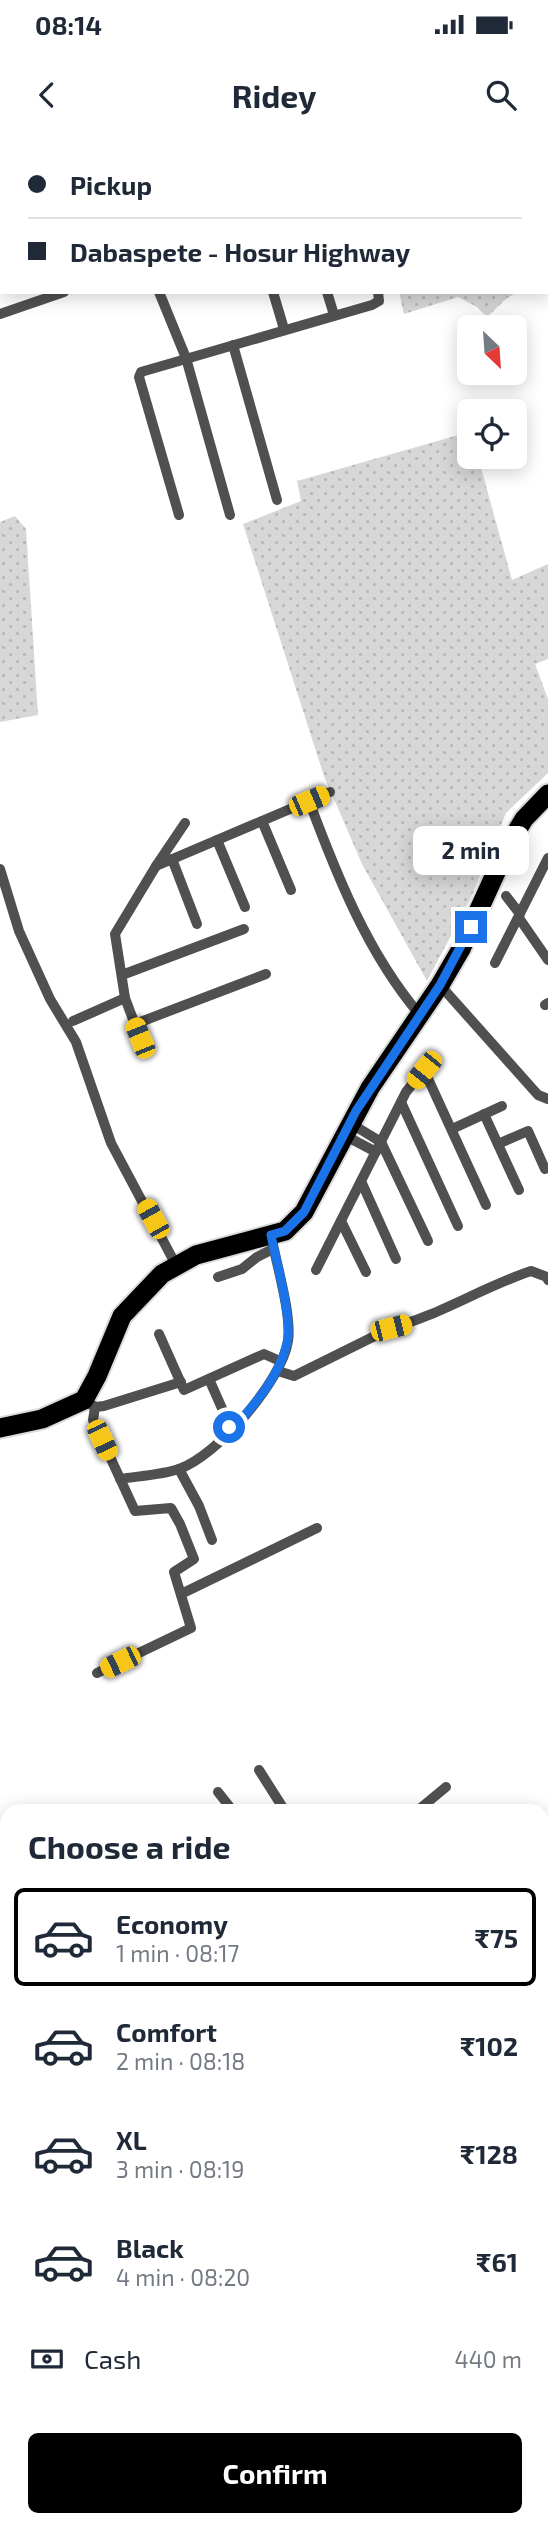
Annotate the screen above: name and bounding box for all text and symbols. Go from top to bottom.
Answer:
text: 08:14 [35,9,102,40]
icon: back [28,76,66,114]
text: Ridey [232,76,316,114]
icon: search [482,76,520,114]
text: Pickup [70,169,152,200]
text: Dabaspete - Hosur Highway [70,236,410,267]
north arrow [457,315,527,385]
map controls [457,315,527,469]
button: locate [457,399,527,469]
car [286,783,333,819]
callout: 2 min [413,826,529,874]
text: 2 min [442,836,500,864]
route end [455,911,487,943]
car [123,1015,158,1061]
car [403,1047,446,1093]
car [134,1196,173,1242]
car [369,1313,414,1343]
route start [213,1411,245,1443]
car [84,1417,121,1463]
car [97,1643,144,1681]
text: Choose a ride [28,1827,231,1865]
icon: car [32,1906,95,1969]
text: Economy [116,1908,228,1939]
text: ₹75 [475,1922,518,1953]
text: 1 min · 08:17 [116,1939,239,1967]
icon: car [32,2014,95,2077]
text: Comfort [116,2016,217,2047]
text: ₹102 [460,2030,518,2061]
text: 2 min · 08:18 [116,2047,245,2075]
icon: car [32,2122,95,2185]
text: XL [116,2124,147,2155]
text: ₹128 [460,2138,518,2169]
text: 3 min · 08:19 [116,2155,244,2183]
icon: car [32,2230,95,2293]
text: Black [116,2232,184,2263]
text: ₹61 [476,2246,518,2277]
text: 4 min · 08:20 [116,2263,250,2291]
icon: cash [28,2340,66,2378]
text: Cash [84,2343,141,2374]
text: 440 m [455,2345,522,2373]
button: Confirm [28,2433,522,2513]

